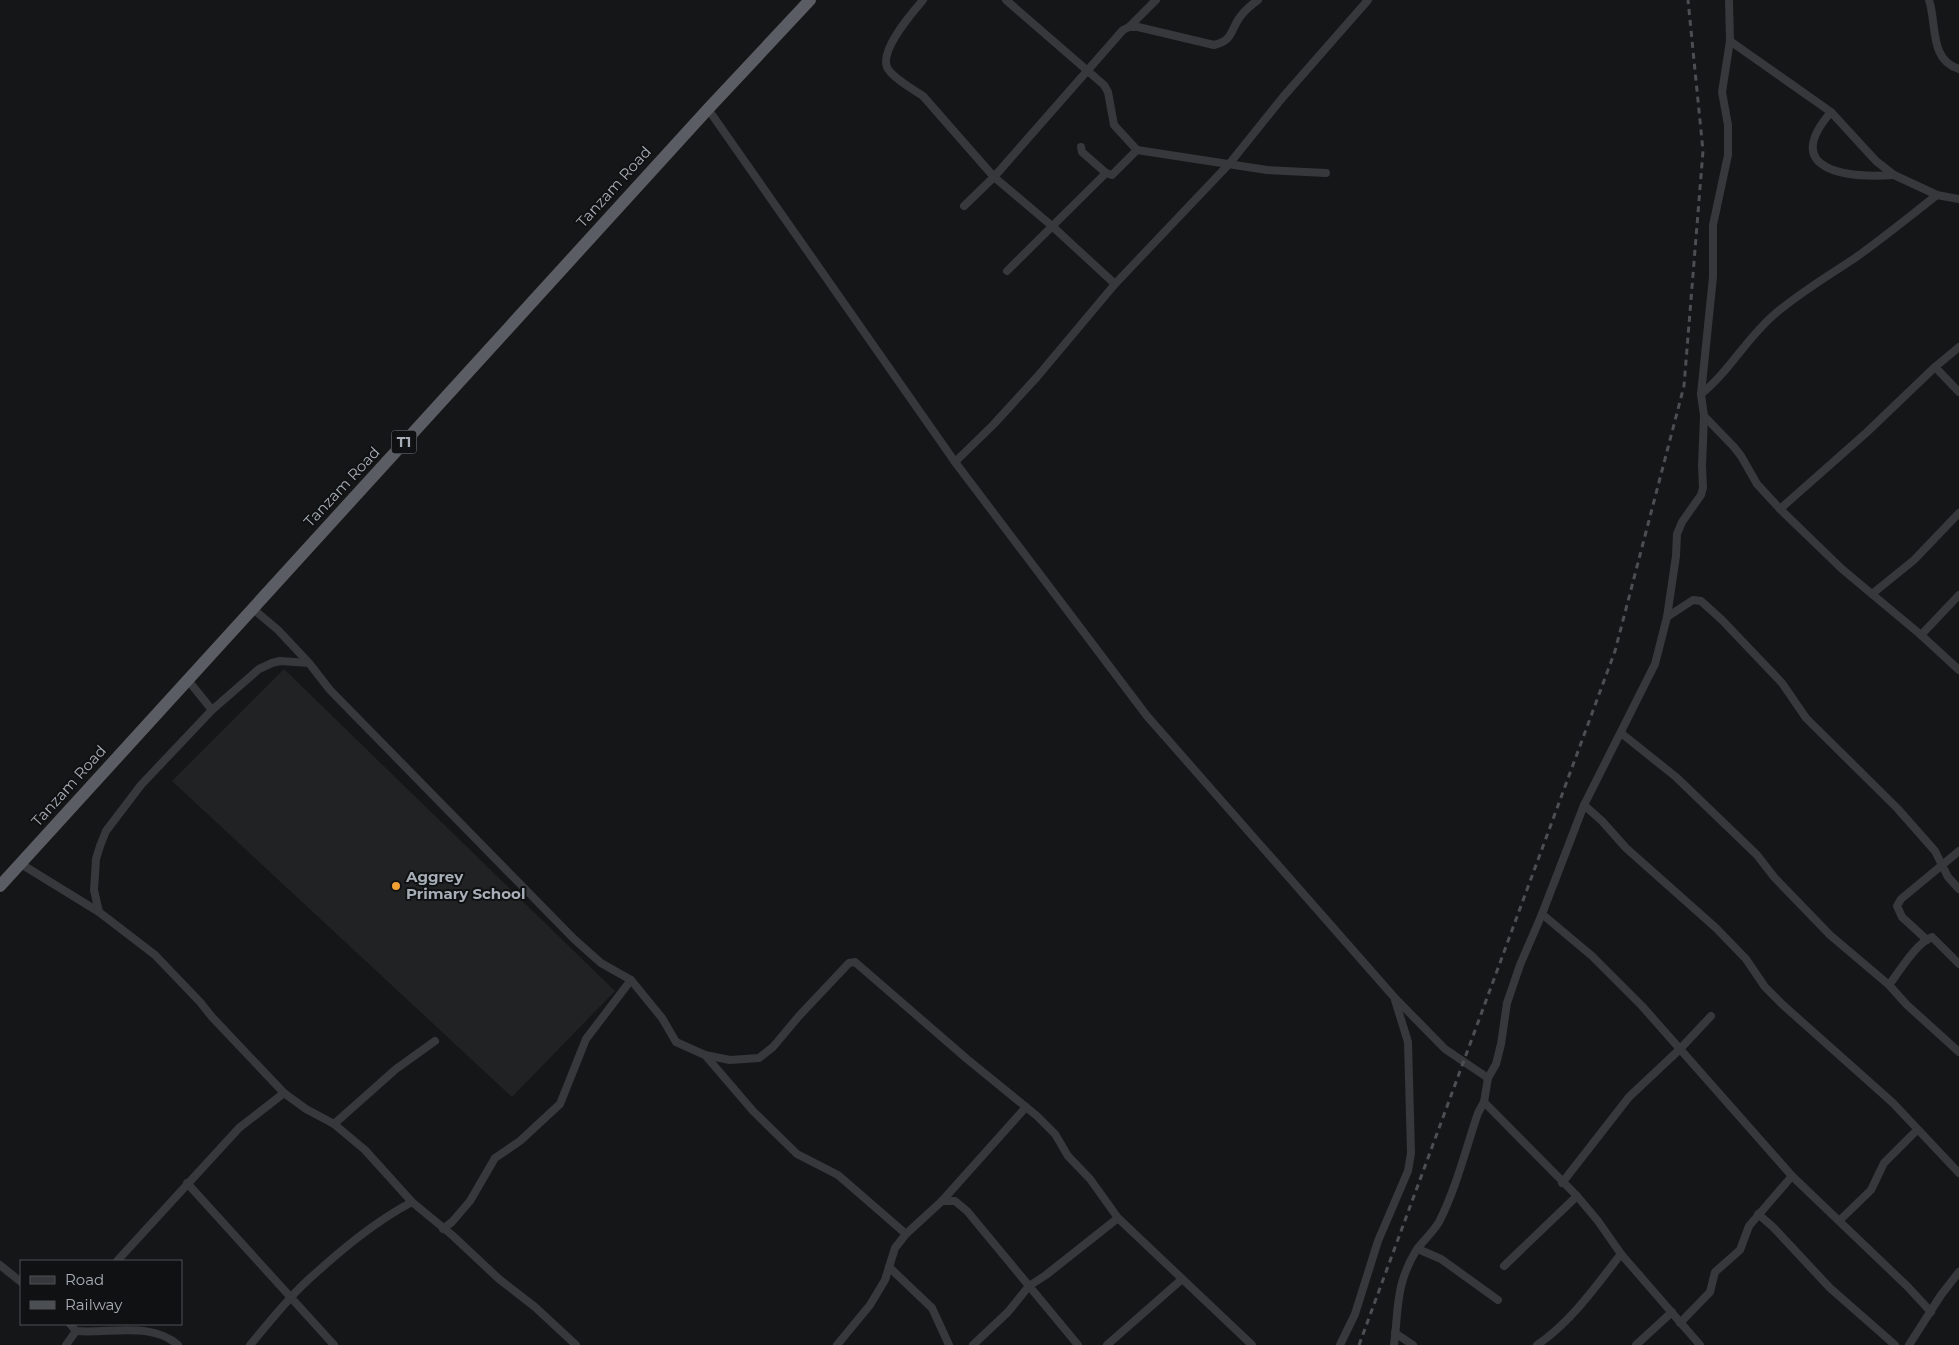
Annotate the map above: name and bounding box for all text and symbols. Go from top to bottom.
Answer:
street label: Tanzam Road [572,142,655,231]
road number: T1 [392,431,416,454]
street label: Tanzam Road [300,443,384,531]
street label: Tanzam Road [27,741,110,830]
place label: Aggrey Primary School [405,867,525,903]
marker: Aggrey Primary School [390,880,402,892]
legend [20,1260,182,1325]
text: Road [65,1270,104,1289]
text: Railway [65,1295,123,1314]

